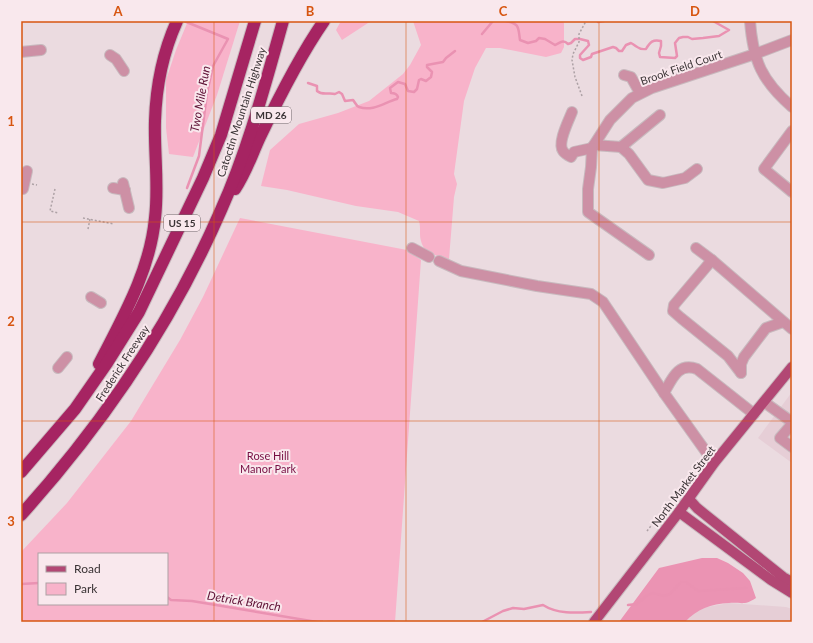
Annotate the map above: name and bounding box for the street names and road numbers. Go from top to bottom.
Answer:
street label: Catoctin Mountain Highway [214,45,268,179]
street label: Brook Field Court [638,47,724,87]
road number: MD 26 [251,107,291,123]
road number: US 15 [164,215,200,231]
street label: Frederick Freeway [93,322,152,404]
street label: North Market Street [648,443,718,529]

